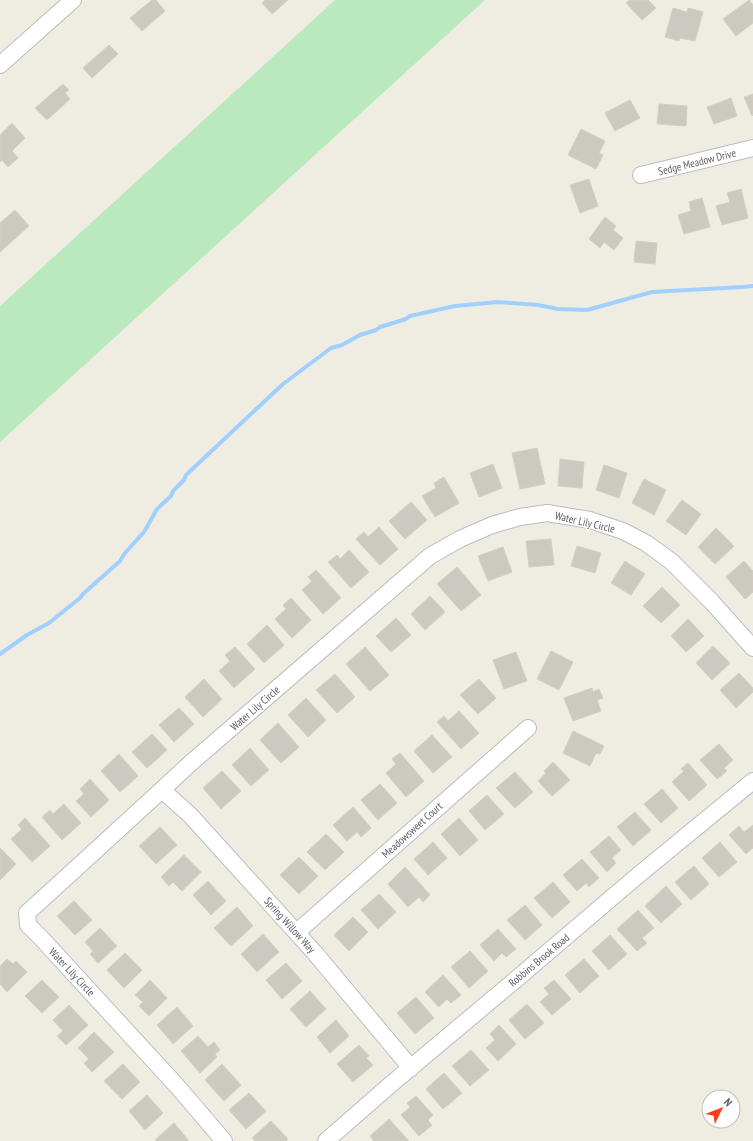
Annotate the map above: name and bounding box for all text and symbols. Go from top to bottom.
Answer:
street label: Sedge Meadow Drive [657,145,738,178]
street label: Water Lily Circle [554,508,617,536]
street label: Water Lily Circle [227,682,283,733]
street label: Meadowsweet Court [379,799,445,861]
street label: Spring Willow Way [261,894,319,956]
street label: Robbins Brook Road [506,930,572,990]
street label: Water Lily Circle [46,945,98,1000]
north arrow [701,1089,741,1129]
text: N [721,1095,735,1109]

